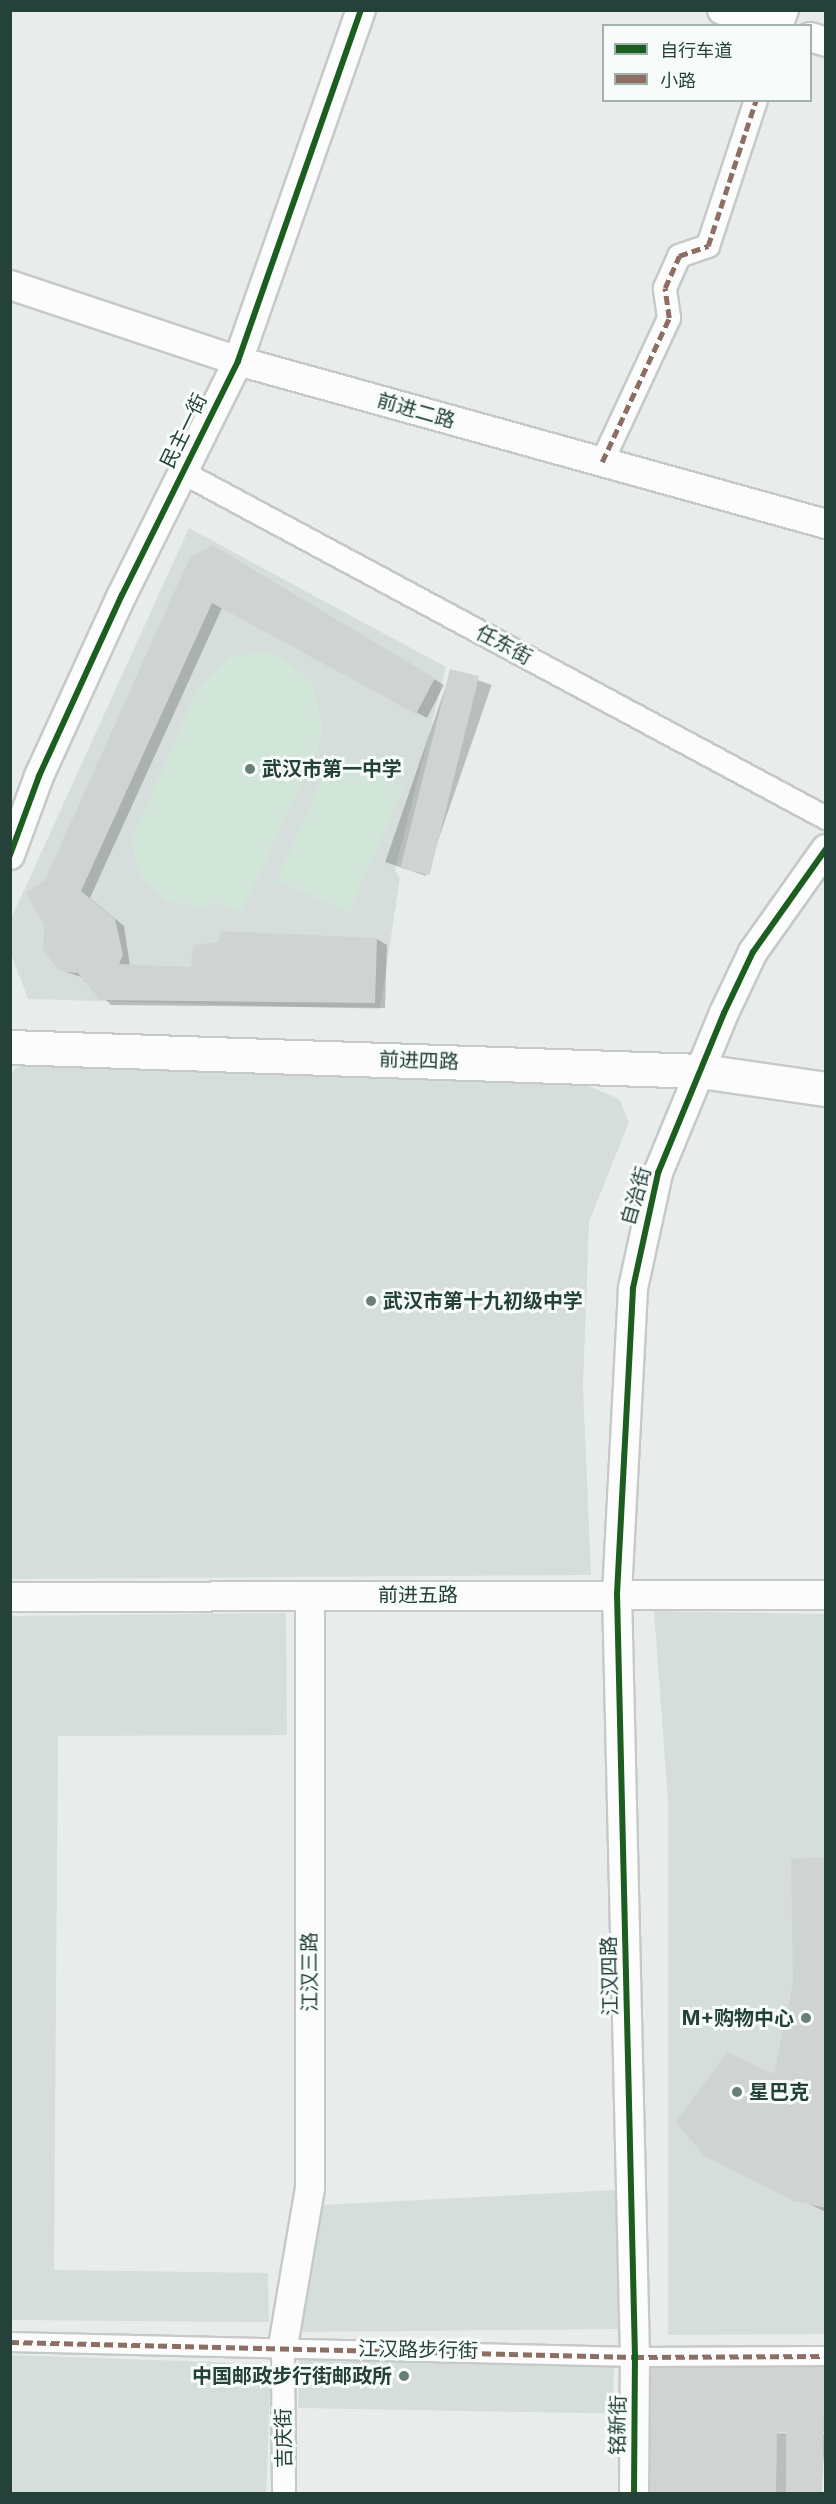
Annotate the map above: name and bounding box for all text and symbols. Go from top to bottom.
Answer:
legend [602,24,812,102]
text: 自行车道 [660,40,732,61]
text: 小路 [660,70,696,91]
street label: 前进二路 [374,388,458,434]
street label: 民主一街 [156,390,212,472]
street label: 任东街 [472,620,536,670]
place label: 武汉市第一中学 [262,757,402,781]
marker: 武汉市第一中学 [243,762,257,776]
street label: 前进四路 [379,1048,459,1074]
street label: 自治街 [616,1164,656,1228]
place label: 武汉市第十九初级中学 [383,1289,583,1313]
marker: 武汉市第十九初级中学 [364,1294,378,1308]
street label: 前进五路 [378,1583,458,1607]
street label: 江汉三路 [298,1932,322,2012]
street label: 江汉四路 [597,1936,623,2016]
place label: M+购物中心 [682,2006,794,2030]
marker: M+购物中心 [799,2011,813,2025]
place label: 星巴克 [749,2080,809,2104]
marker: 星巴克 [730,2085,744,2099]
street label: 江汉路步行街 [358,2337,478,2363]
place label: 中国邮政步行街邮政所 [192,2364,392,2388]
marker: 中国邮政步行街邮政所 [397,2369,411,2383]
street label: 铭新街 [605,2395,631,2455]
street label: 吉庆街 [271,2408,297,2468]

